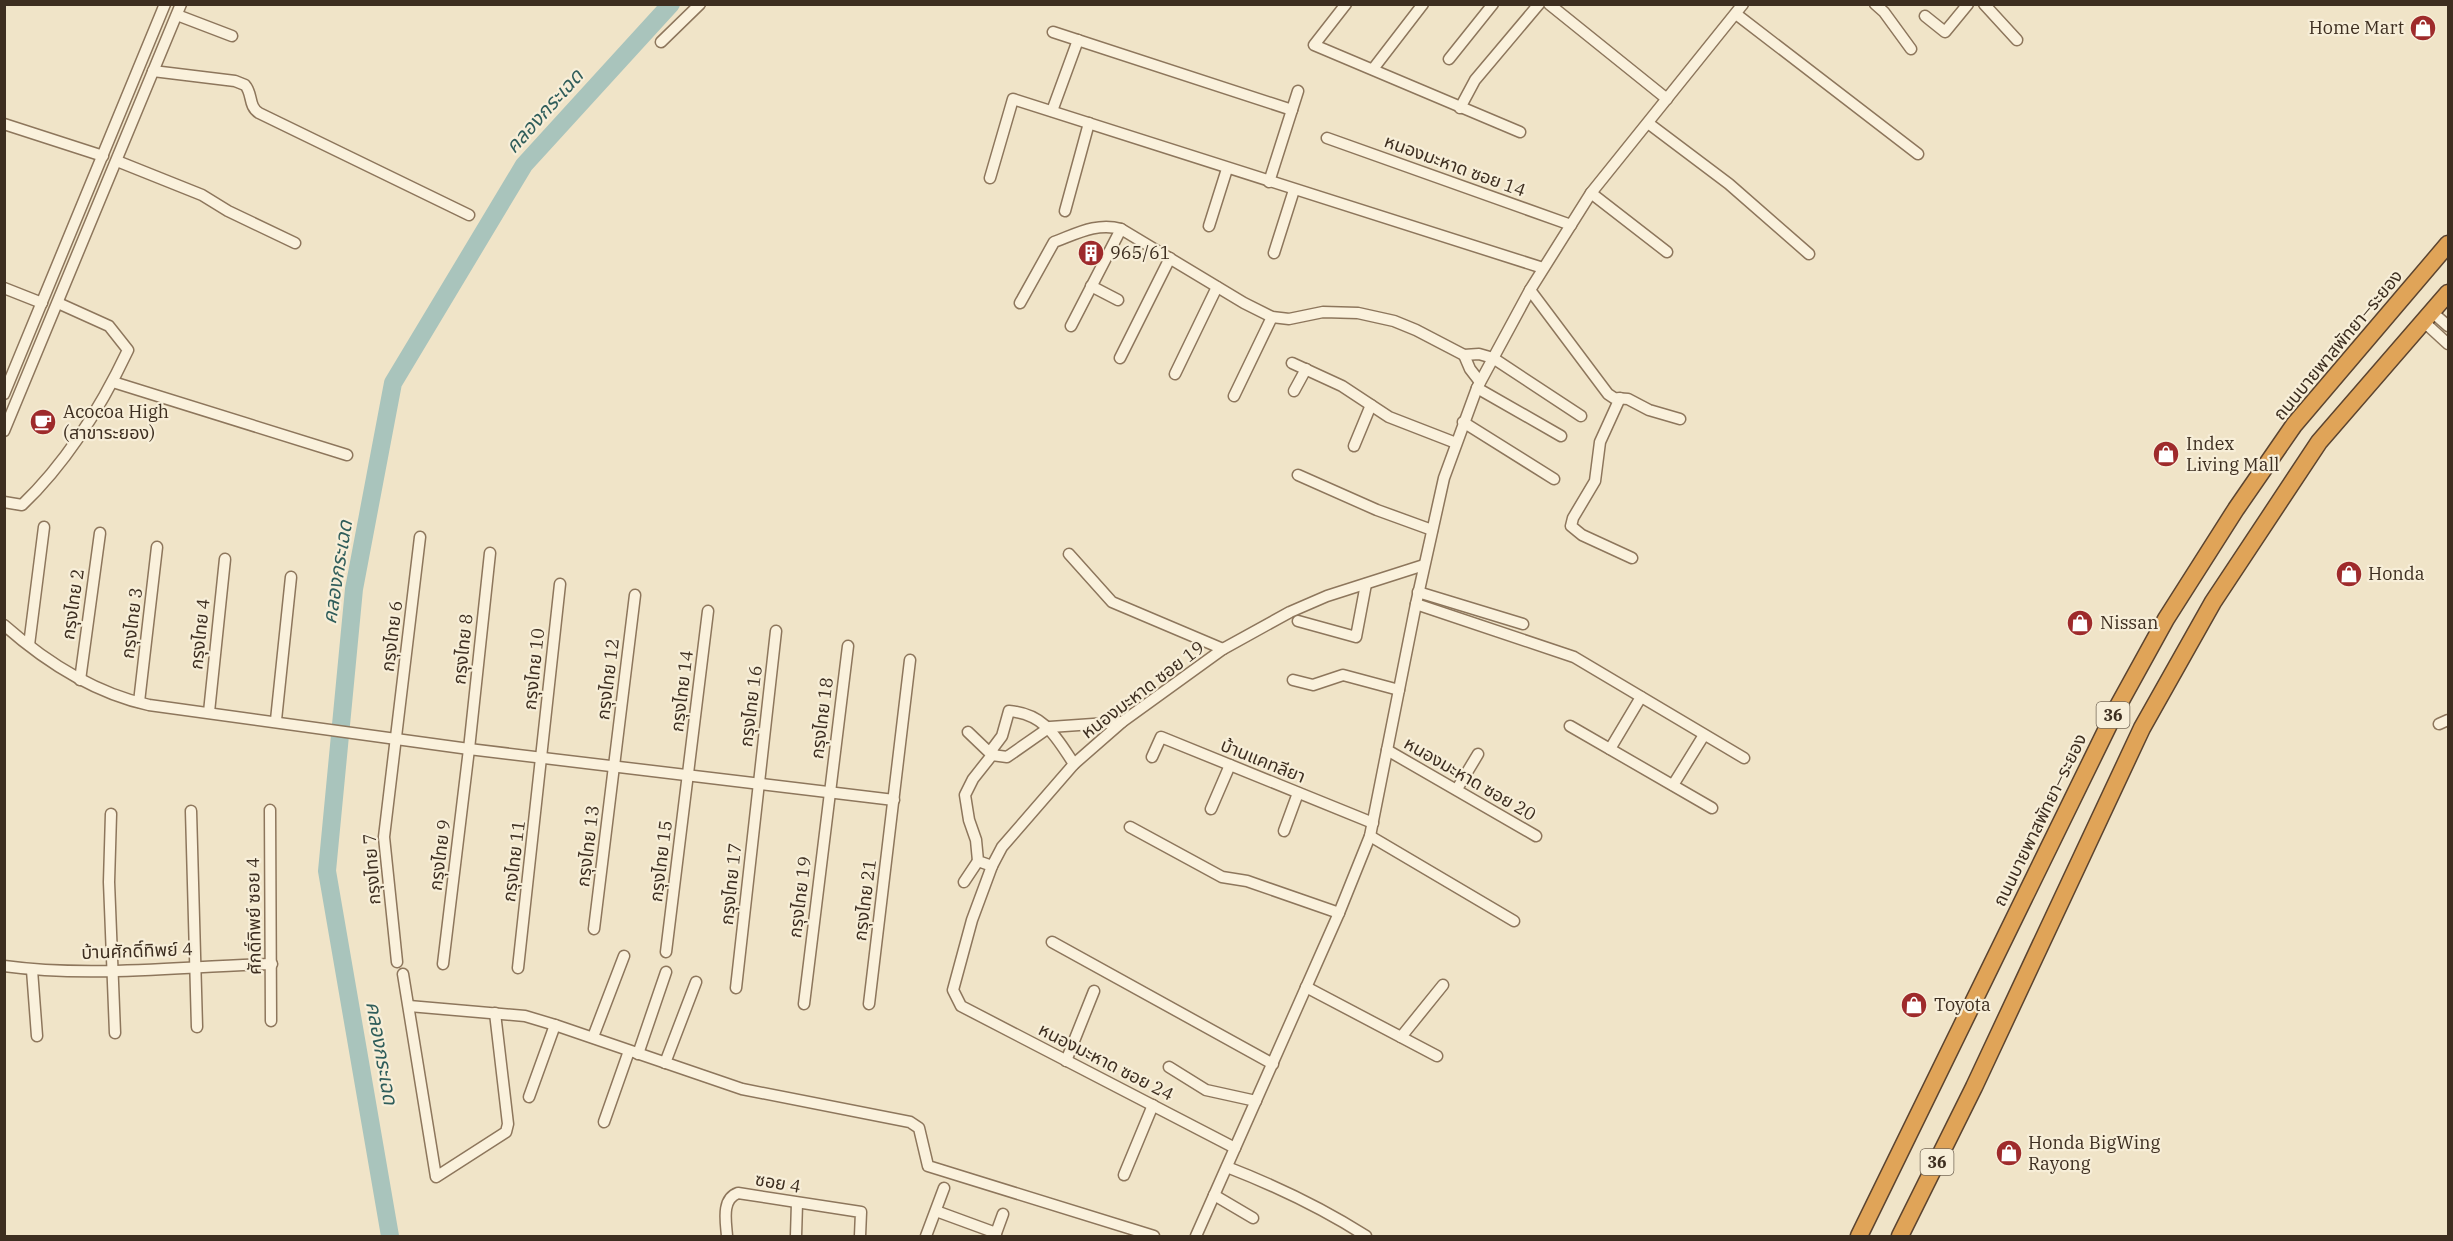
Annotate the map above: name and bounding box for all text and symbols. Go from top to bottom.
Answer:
shop icon: Home Mart [2408,13,2438,43]
place label: Home Mart [2309,16,2404,39]
water label: คลองกระเฉด [499,62,589,159]
street label: หนองมะหาด ซอย 14 [1381,129,1529,202]
building icon: 965/61 [1076,238,1106,268]
place label: 965/61 [1110,241,1171,264]
street label: ถนนบายพาสพัทยา–ระยอง [2268,265,2407,425]
place label: Acocoa High (สาขาระยอง) [63,400,169,444]
cafe icon: Acocoa High (สาขาระยอง) [28,407,58,437]
place label: Index Living Mall [2186,432,2279,476]
shop icon: Index Living Mall [2151,439,2181,469]
water label: คลองกระเฉด [315,518,358,626]
shop icon: Honda [2334,559,2364,589]
place label: Honda [2368,562,2425,585]
street label: กรุงไทย 2 [56,567,89,641]
street label: กรุงไทย 3 [116,586,147,660]
street label: กรุงไทย 4 [184,597,215,671]
street label: กรุงไทย 6 [376,599,407,673]
shop icon: Nissan [2065,608,2095,638]
place label: Nissan [2100,611,2158,634]
street label: กรุงไทย 8 [447,612,478,686]
street label: กรุงไทย 10 [518,627,549,711]
street label: หนองมะหาด ซอย 19 [1076,636,1209,744]
street label: กรุงไทย 12 [591,637,624,721]
street label: กรุงไทย 14 [665,649,698,733]
street label: กรุงไทย 16 [734,664,767,748]
street label: กรุงไทย 18 [805,676,838,760]
road number: 36 [2096,702,2130,728]
street label: ถนนบายพาสพัทยา–ระยอง [1988,730,2091,910]
street label: หนองมะหาด ซอย 20 [1400,731,1540,826]
street label: บ้านแคทลียา [1217,733,1309,788]
street label: กรุงไทย 13 [571,804,604,888]
street label: กรุงไทย 9 [424,818,455,892]
street label: กรุงไทย 11 [497,819,530,903]
street label: กรุงไทย 15 [644,819,677,903]
street label: กรุงไทย 7 [358,833,385,905]
street label: กรุงไทย 17 [715,842,746,926]
street label: กรุงไทย 19 [783,855,816,939]
street label: ศักดิ์ทิพย์ ซอย 4 [241,857,266,975]
street label: กรุงไทย 21 [848,858,881,942]
street label: บ้านศักดิ์ทิพย์ 4 [81,937,193,964]
shop icon: Toyota [1899,990,1929,1020]
place label: Toyota [1934,993,1991,1016]
water label: คลองกระเฉด [360,999,405,1107]
street label: หนองมะหาด ซอย 24 [1035,1018,1178,1106]
place label: Honda BigWing Rayong [2028,1131,2161,1175]
shop icon: Honda BigWing Rayong [1994,1138,2024,1168]
road number: 36 [1920,1149,1954,1175]
street label: ซอย 4 [753,1167,803,1198]

